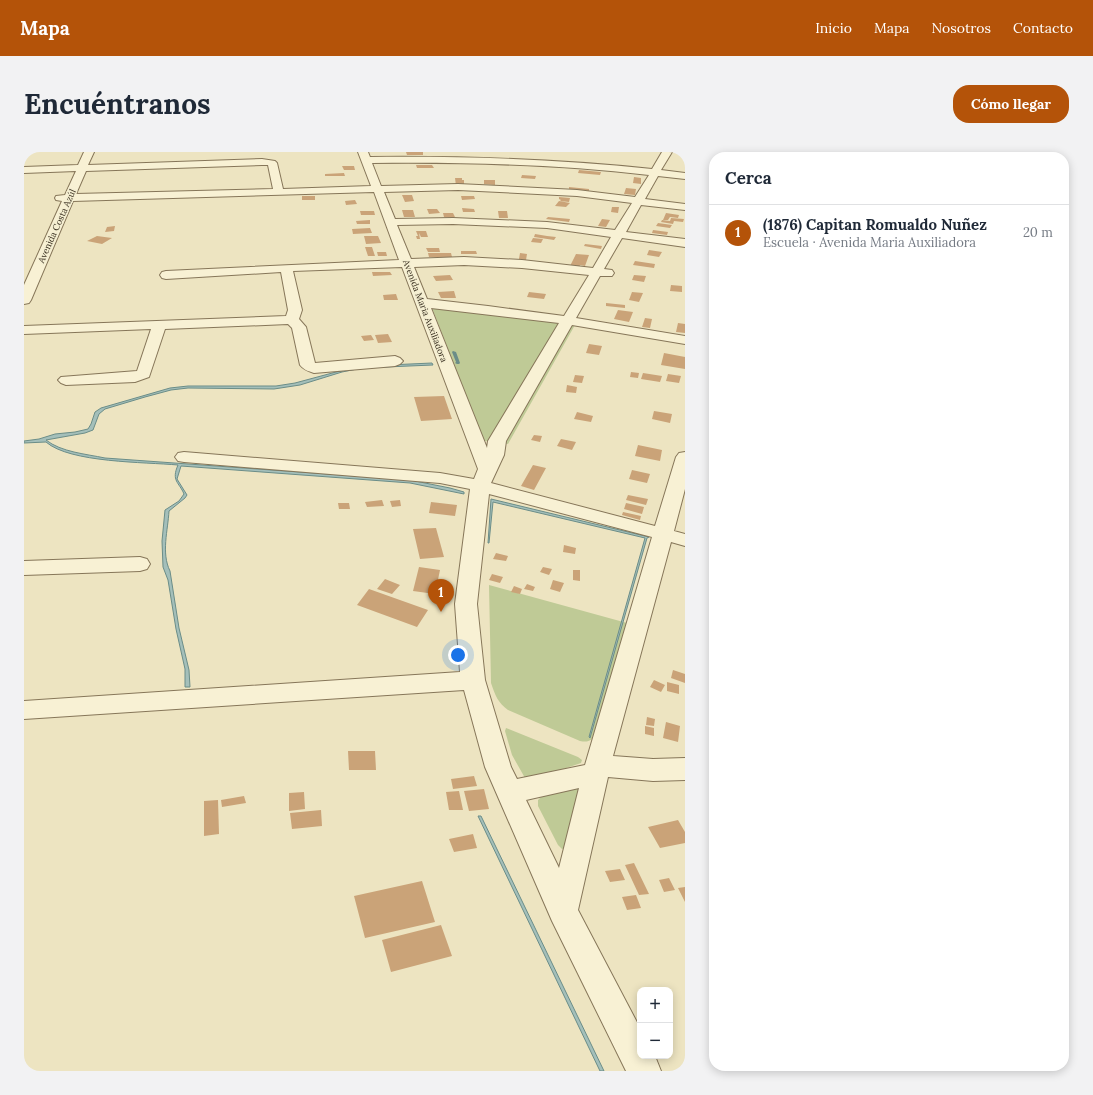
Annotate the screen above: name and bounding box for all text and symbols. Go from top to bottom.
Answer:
text: Mapa [20,16,70,40]
text: Inicio [815,19,852,37]
text: Mapa [874,19,910,37]
text: Nosotros [932,19,991,37]
text: Contacto [1013,19,1073,37]
button: Cómo llegar [953,85,1069,123]
text: Encuéntranos [24,86,211,122]
text: Cerca [725,167,772,189]
street label: Avenida Costa Azúl [35,187,78,265]
text: (1876) Capitan Romualdo Nuñez [763,215,987,234]
text: 1 [735,224,741,241]
text: 20 m [1023,224,1053,241]
text: Escuela · Avenida Maria Auxiliadora [763,234,976,251]
street label: Avenida Maria Auxiliadora [401,257,450,364]
pin: 1 [428,579,454,612]
your location [448,645,468,665]
map controls [637,987,673,1059]
button: + [637,987,673,1023]
button: − [637,1023,673,1059]

